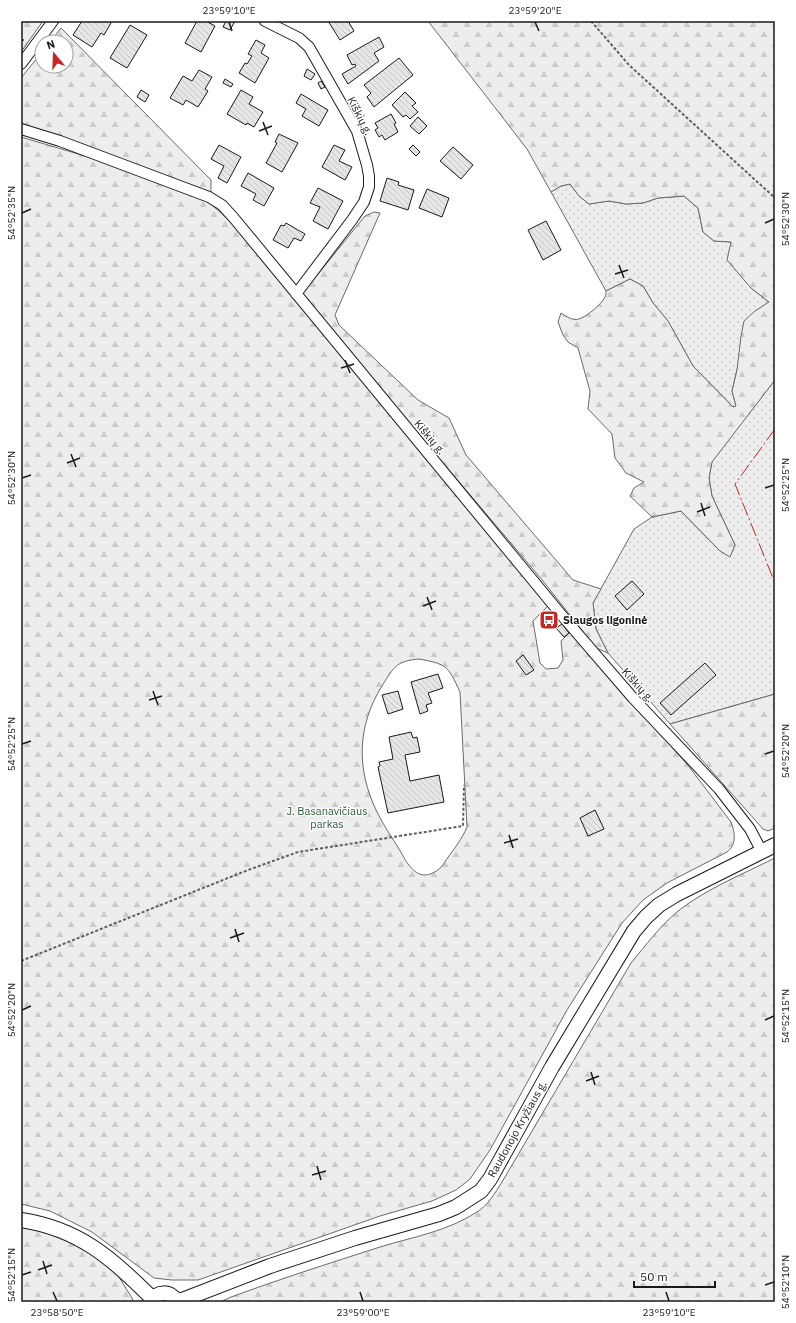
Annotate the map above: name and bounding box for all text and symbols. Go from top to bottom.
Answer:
text: 23°59'10"E [202,4,256,17]
text: 23°59'20"E [508,4,562,17]
north arrow [34,34,74,74]
text: N [45,37,57,52]
street label: Kiškių g. [344,94,376,138]
text: 54°52'35"N [5,186,18,240]
text: 54°52'30"N [779,192,792,246]
street label: Kiškių g. [411,417,449,457]
text: 54°52'30"N [5,451,18,505]
text: 54°52'25"N [779,458,792,512]
bus stop icon: Slaugos ligoninė [538,609,560,631]
place label: Slaugos ligoninė [563,613,648,627]
street label: Kiškių g. [619,665,657,705]
text: 54°52'25"N [5,717,18,771]
text: 54°52'20"N [779,724,792,778]
park label: J. Basanavičiaus parkas [286,804,368,831]
text: 54°52'20"N [5,983,18,1037]
text: 54°52'15"N [779,989,792,1043]
street label: Raudonojo Kryžiaus g. [484,1078,550,1180]
text: 54°52'15"N [5,1248,18,1302]
text: 54°52'10"N [779,1255,792,1309]
scale bar [634,1263,715,1289]
text: 50 m [640,1269,668,1284]
text: 23°58'50"E [30,1306,84,1319]
text: 23°59'00"E [336,1306,390,1319]
text: 23°59'10"E [642,1306,696,1319]

